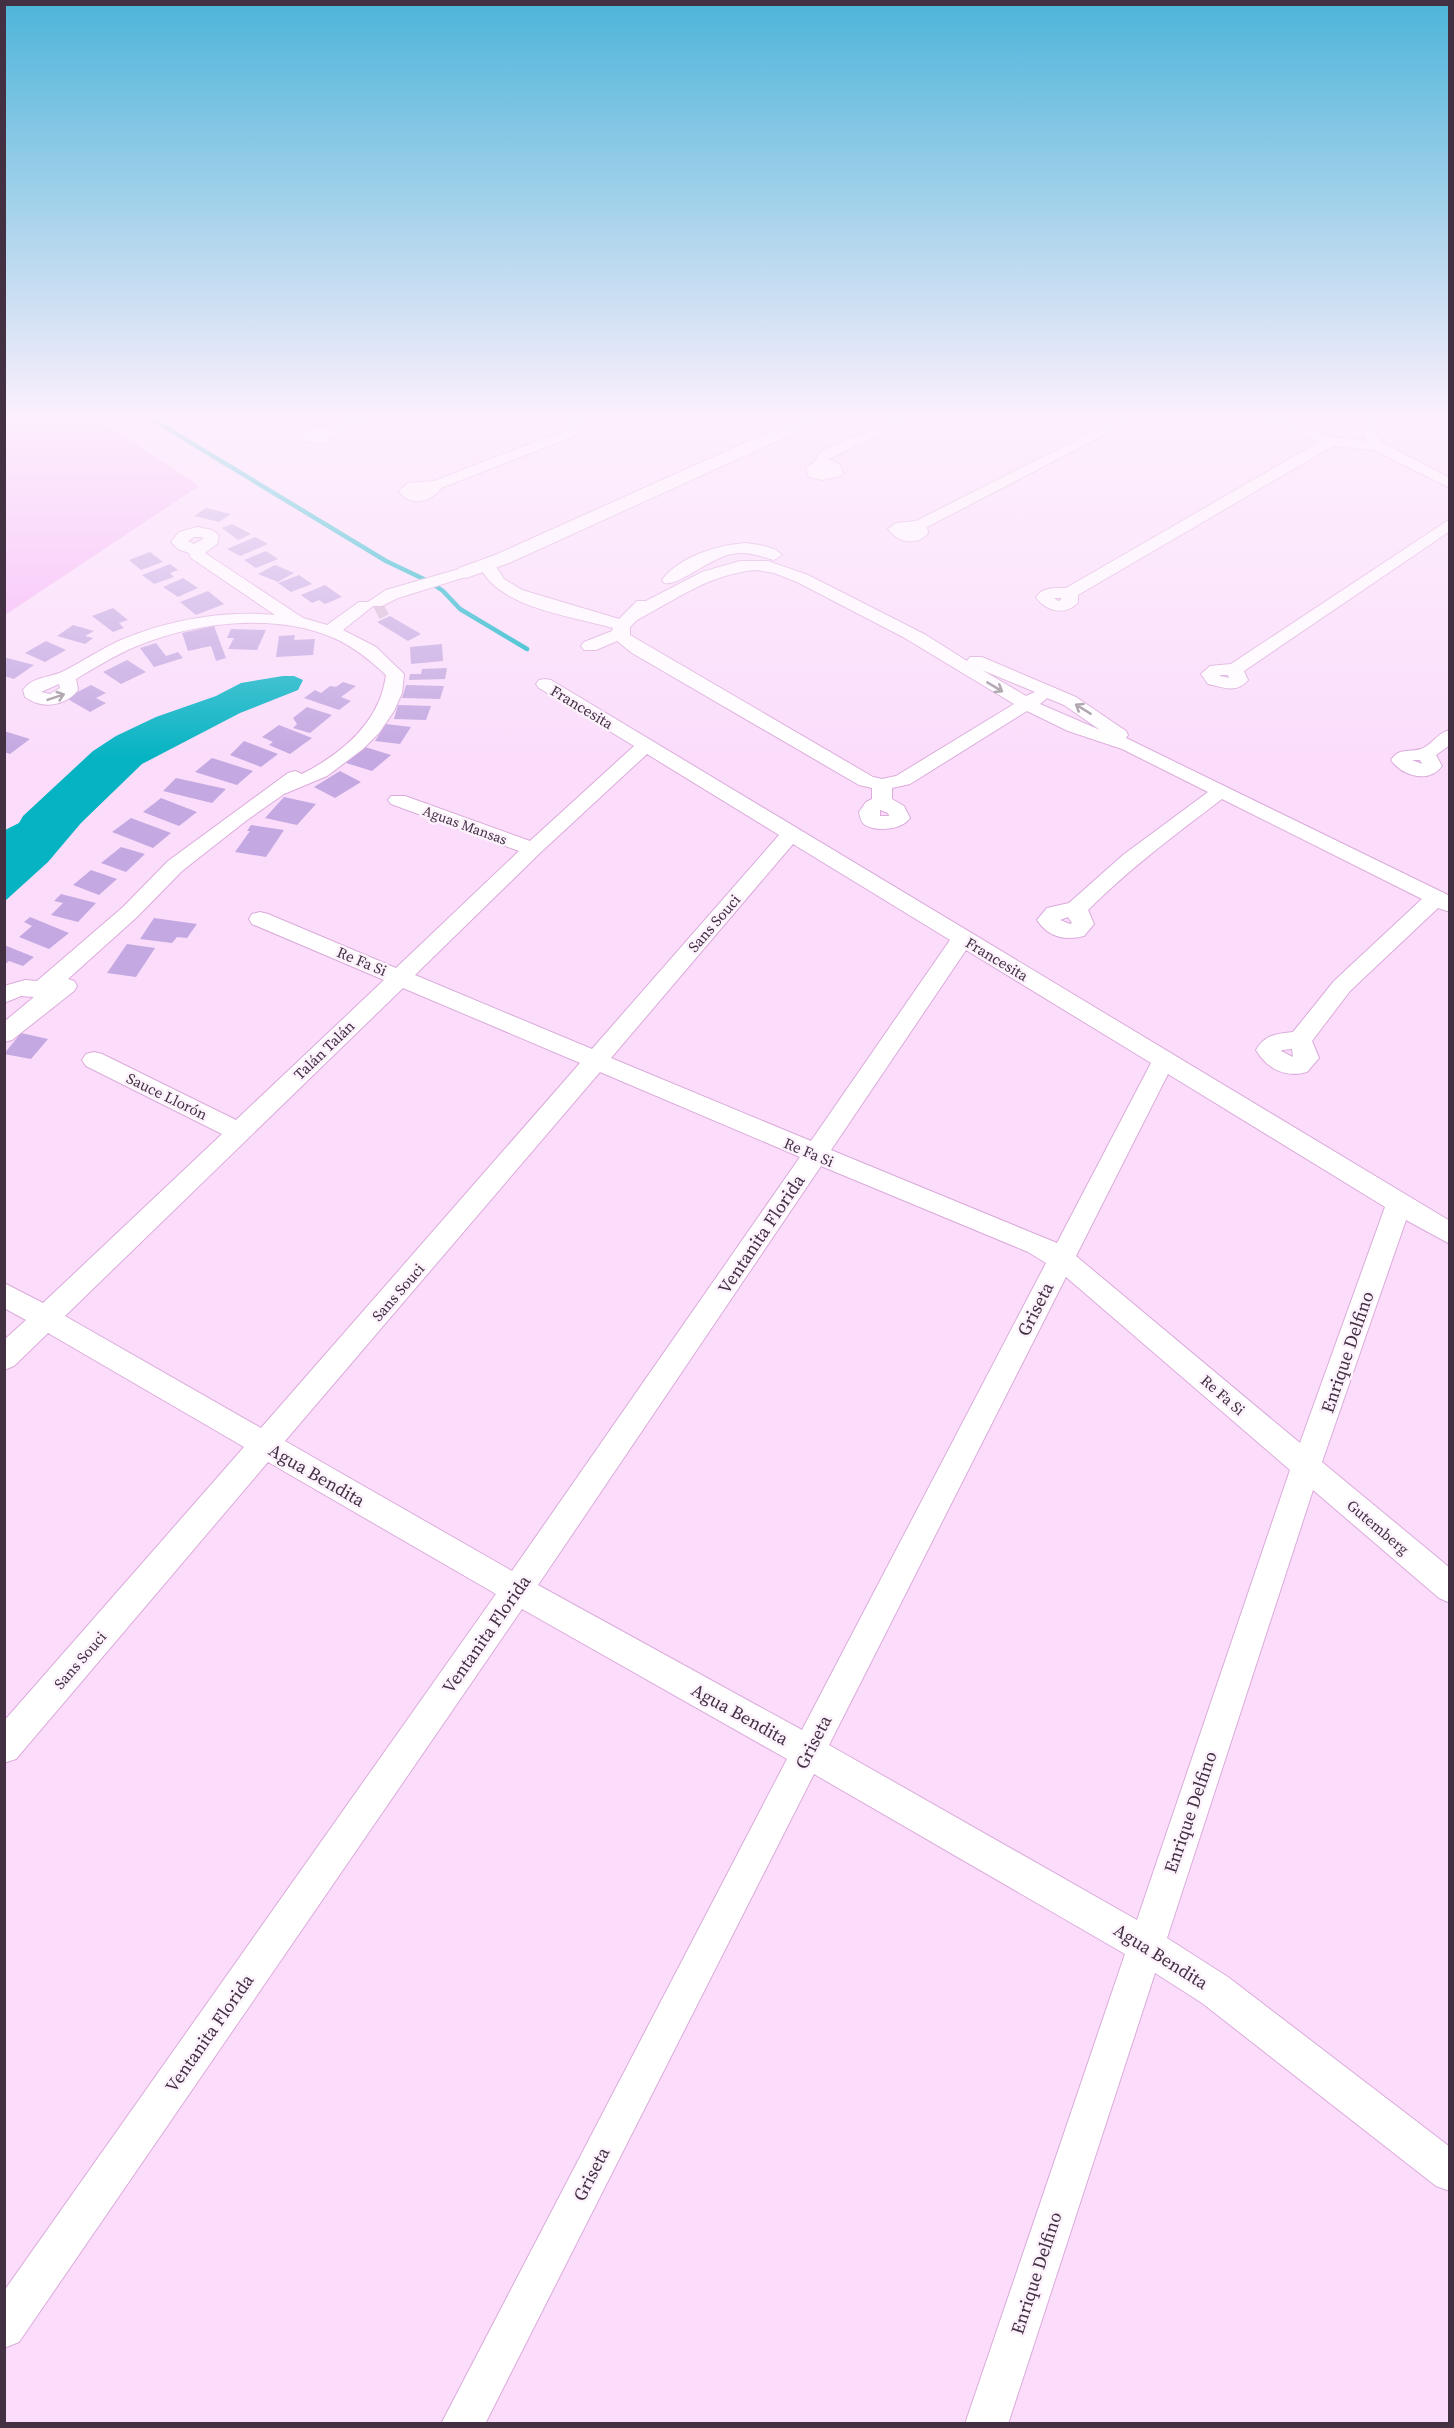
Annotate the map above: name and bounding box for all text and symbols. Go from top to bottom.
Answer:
street label: Francesita [547,680,618,734]
one-way arrow [986,681,1003,693]
one-way arrow [47,690,65,701]
one-way arrow [1075,702,1092,714]
street label: Aguas Mansas [420,800,510,850]
street label: Sans Souci [683,890,745,956]
street label: Francesita [962,932,1033,986]
street label: Re Fa Si [334,941,390,981]
street label: Talán Talán [289,1016,359,1084]
street label: Sauce Llorón [123,1067,211,1125]
street label: Re Fa Si [781,1132,837,1172]
street label: Ventanita Florida [712,1169,811,1299]
street label: Sans Souci [367,1259,429,1325]
street label: Griseta [1011,1277,1060,1340]
street label: Enrique Delfino [1314,1288,1380,1416]
street label: Re Fa Si [1196,1370,1250,1420]
street label: Agua Bendita [264,1437,370,1513]
street label: Gutemberg [1342,1495,1414,1559]
street label: Ventanita Florida [436,1569,537,1698]
street label: Sans Souci [49,1627,111,1693]
street label: Agua Bendita [687,1677,794,1751]
street label: Griseta [789,1710,838,1773]
street label: Enrique Delfino [1157,1748,1223,1876]
street label: Agua Bendita [1109,1917,1214,1995]
street label: Ventanita Florida [159,1968,260,2097]
street label: Griseta [567,2142,616,2205]
street label: Enrique Delfino [1004,2208,1068,2337]

